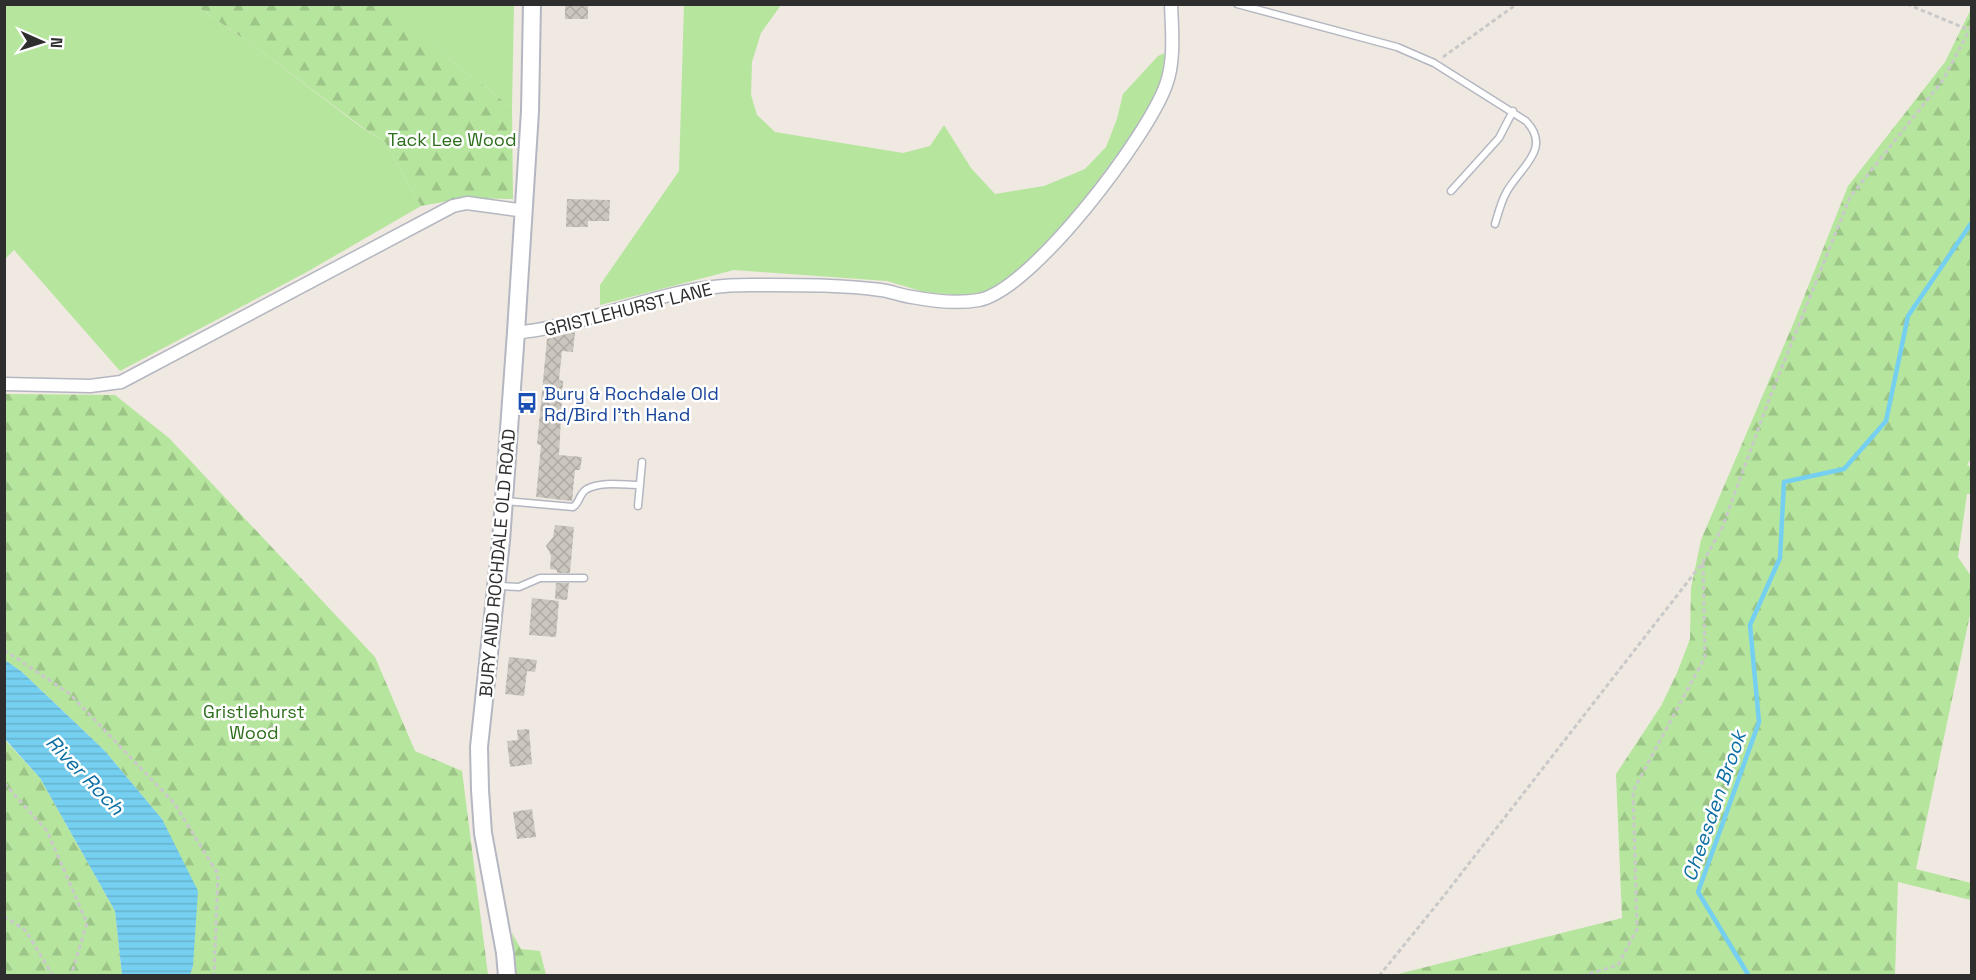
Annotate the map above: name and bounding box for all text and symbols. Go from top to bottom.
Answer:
north arrow [12,12,72,72]
text: N [46,37,67,49]
park label: Tack Lee Wood [387,128,517,151]
street label: GRISTLEHURST LANE [542,277,714,341]
place label: Bury & Rochdale Old Rd/Bird I'th Hand [544,382,719,426]
bus stop icon: Bury & Rochdale Old Rd/Bird I'th Hand [515,391,539,415]
street label: BURY AND ROCHDALE OLD ROAD [474,428,520,698]
park label: Gristlehurst Wood [203,700,305,744]
water label: Cheesden Brook [1676,725,1753,885]
water label: River Roch [40,729,130,821]

